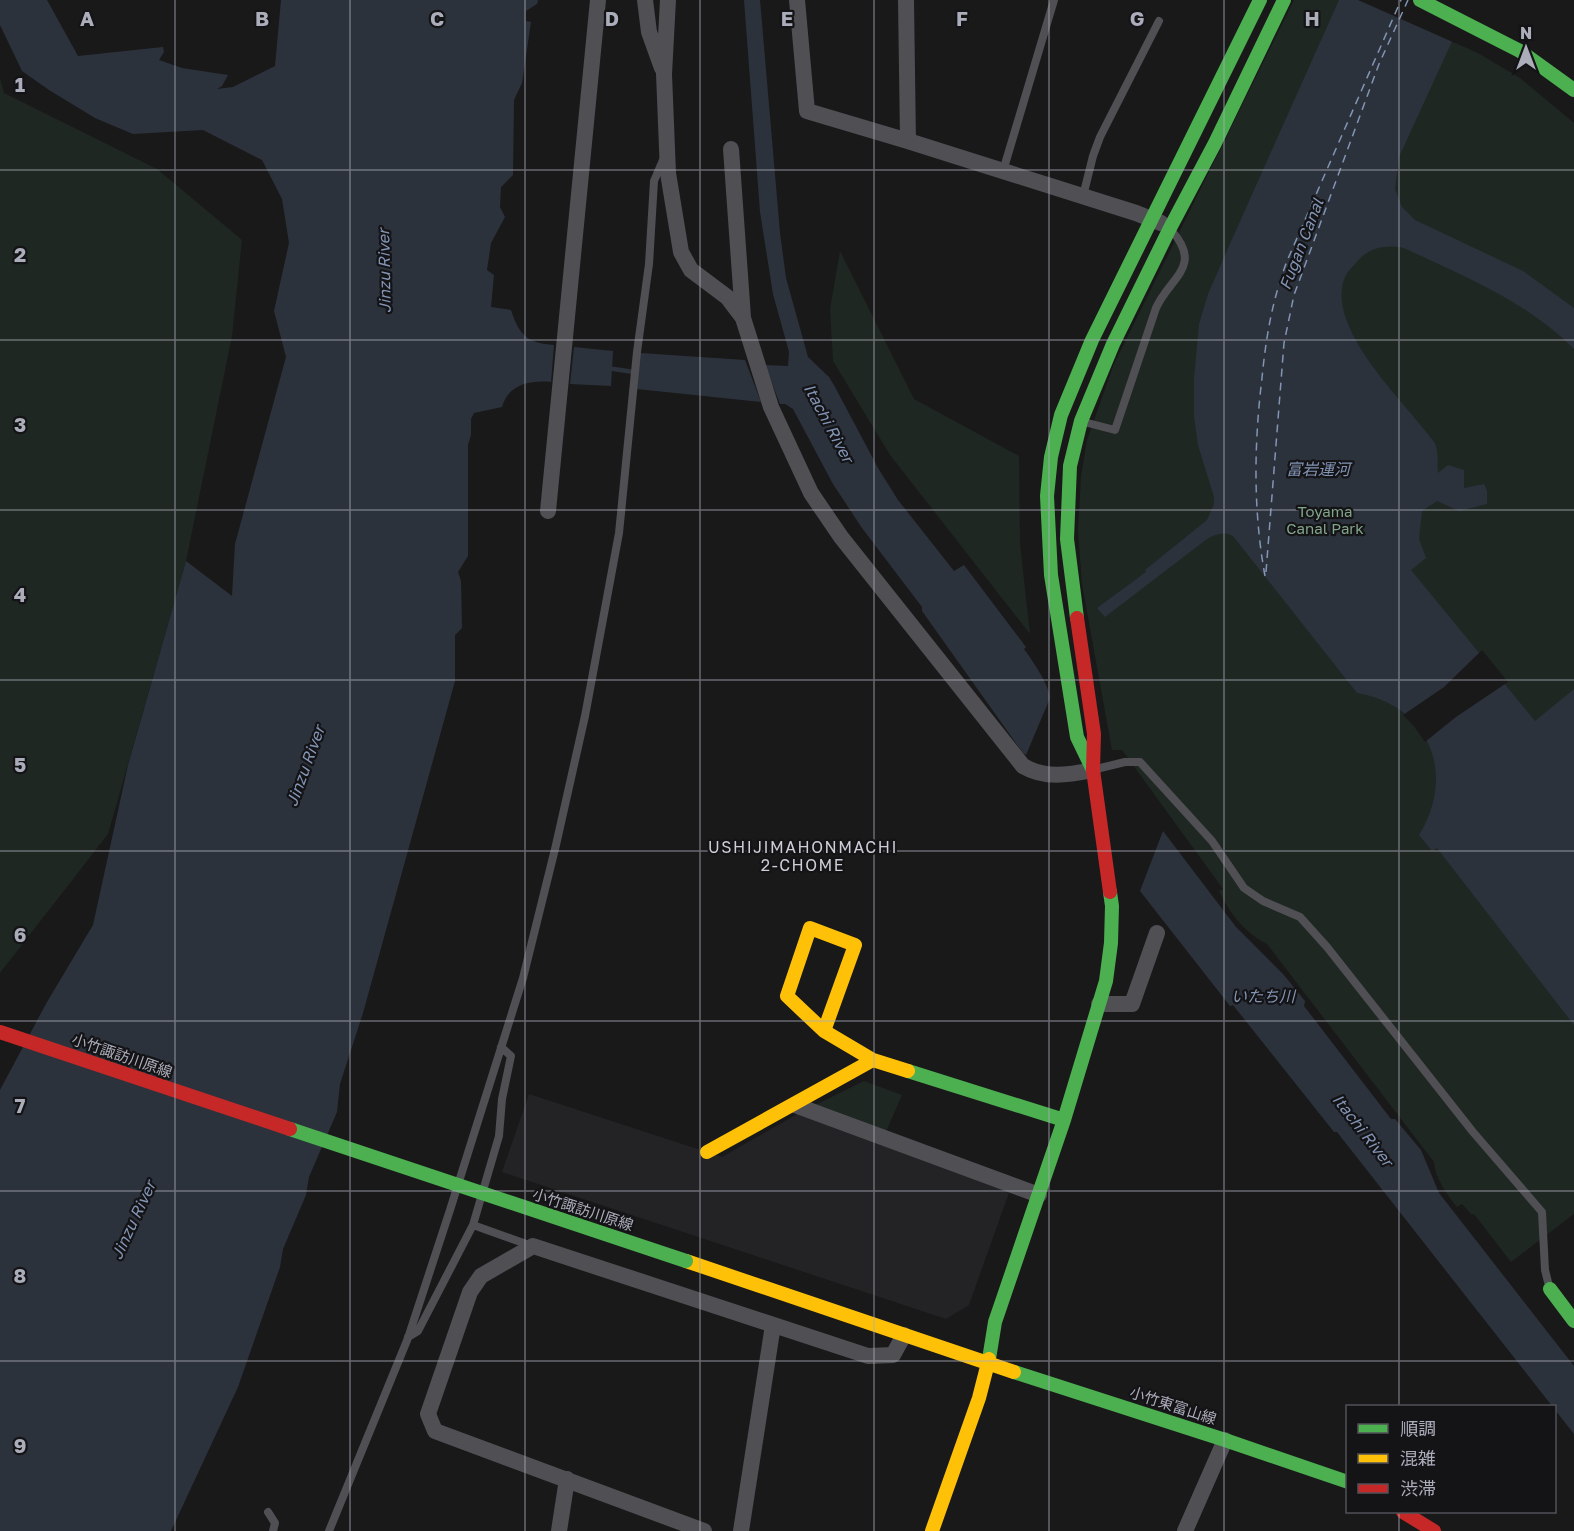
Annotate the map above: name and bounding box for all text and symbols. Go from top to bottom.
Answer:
text: A [80,6,94,30]
text: B [255,6,269,30]
text: C [430,6,444,30]
text: D [605,6,619,30]
text: E [781,6,793,30]
text: F [956,6,968,30]
text: G [1130,6,1144,30]
text: H [1304,6,1320,30]
north arrow [1496,18,1556,78]
text: N [1520,23,1532,43]
text: 1 [15,72,25,96]
water label: Fugan Canal [1274,195,1328,292]
water label: Jinzu River [373,226,395,313]
text: 2 [14,242,26,266]
water label: Itachi River [800,380,859,468]
text: 3 [14,412,26,436]
water label: 富岩運河 [1286,459,1353,479]
park label: Toyama Canal Park [1286,502,1364,537]
text: 4 [14,582,26,606]
water label: Jinzu River [281,720,330,809]
text: 5 [14,752,26,776]
district label: USHIJIMAHONMACHI 2-CHOME [708,837,898,875]
text: 6 [14,922,26,946]
water label: いたち川 [1231,986,1297,1006]
street label: 小竹諏訪川原線 [70,1029,175,1081]
water label: Itachi River [1328,1090,1399,1172]
text: 7 [15,1093,26,1117]
water label: Jinzu River [106,1175,161,1262]
street label: 小竹諏訪川原線 [531,1184,636,1234]
text: 8 [14,1263,26,1287]
street label: 小竹東富山線 [1128,1383,1219,1428]
legend [1346,1405,1556,1513]
text: 順調 [1400,1417,1436,1439]
text: 9 [14,1433,26,1457]
text: 混雑 [1400,1447,1436,1469]
text: 渋滞 [1400,1477,1436,1499]

